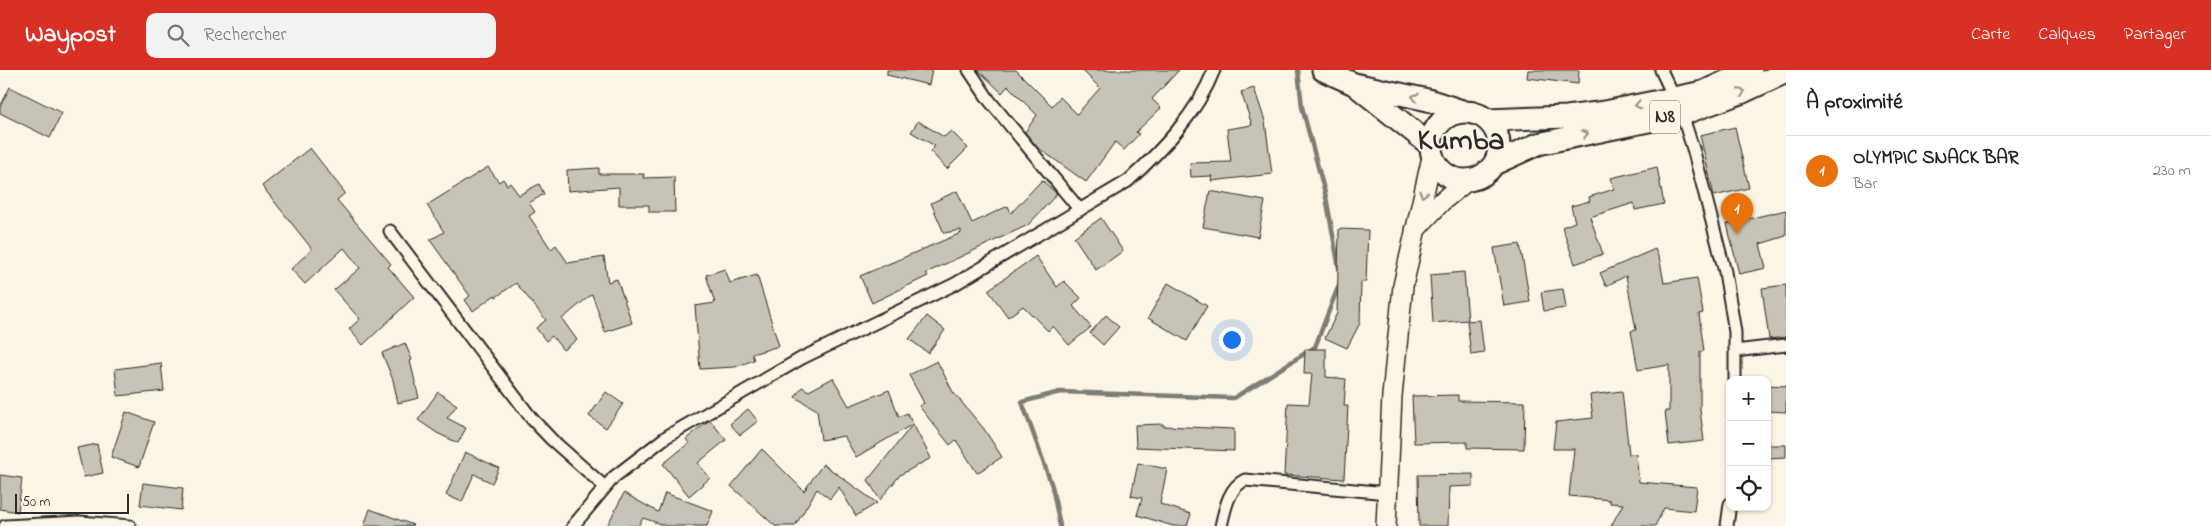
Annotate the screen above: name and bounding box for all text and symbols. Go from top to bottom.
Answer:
search box [146,13,496,58]
text: Waypost [25,18,116,53]
icon: search [164,21,192,49]
text: Rechercher [204,22,286,49]
text: Carte [1971,22,2010,48]
text: Calques [2038,22,2096,48]
text: Partager [2124,22,2186,48]
one-way arrow [1737,88,1746,99]
text: À proximité [1806,88,1903,118]
one-way arrow [1411,92,1420,103]
one-way arrow [1634,100,1643,110]
road number: N8 [1650,101,1680,134]
district label: Kumba [1418,120,1504,164]
one-way arrow [1581,129,1590,140]
text: OLYMPIC SNACK BAR [1853,145,2018,172]
text: 1 [1819,159,1825,183]
text: 230 m [2153,159,2191,183]
text: Bar [1853,172,1877,196]
one-way arrow [1418,189,1429,198]
pin: 1 [1721,193,1753,234]
your location [1219,327,1245,353]
map controls [1726,376,1771,511]
button: + [1726,376,1771,421]
button: − [1726,421,1771,466]
button: locate [1726,466,1771,511]
scale bar [15,491,129,514]
text: 50 m [22,492,50,513]

